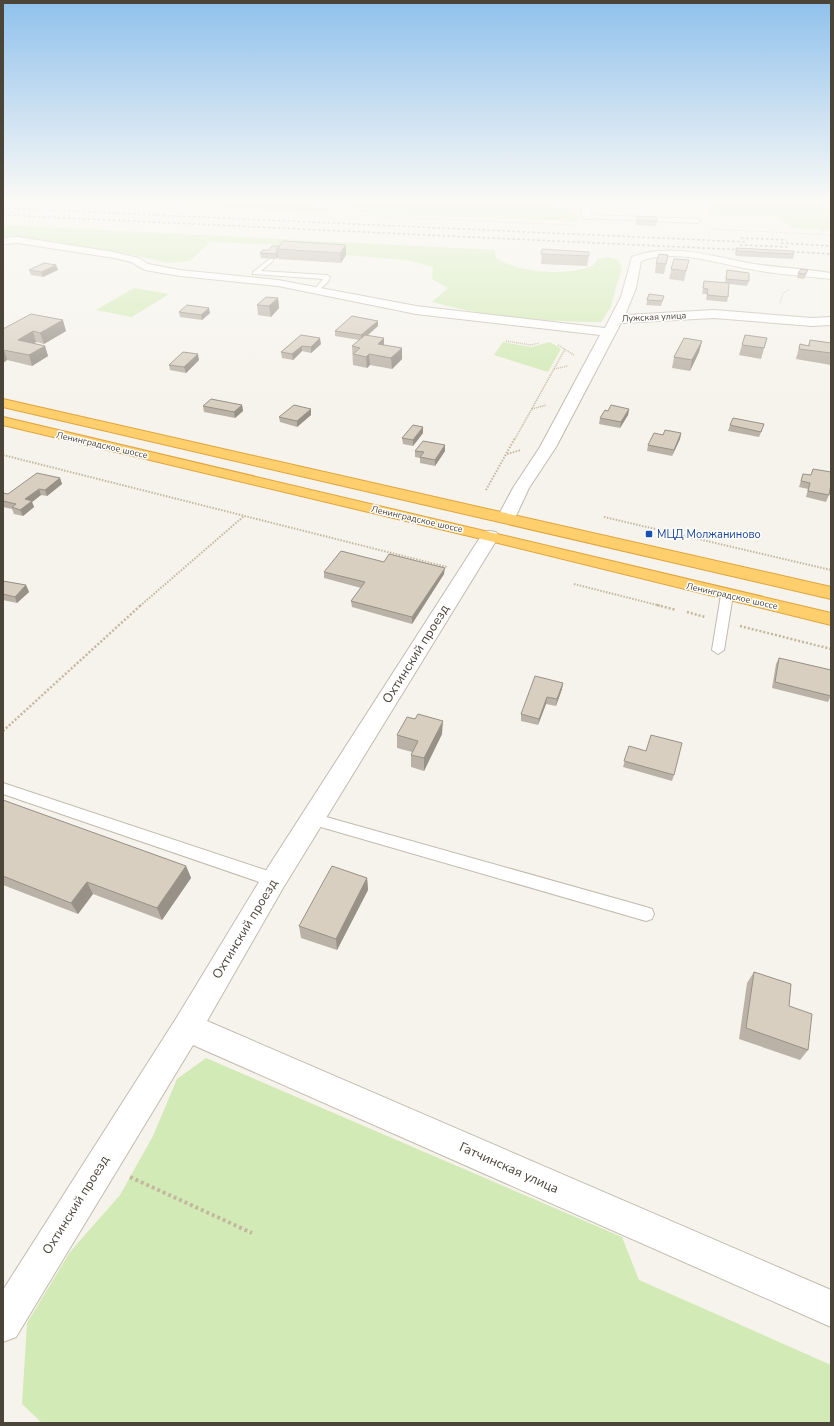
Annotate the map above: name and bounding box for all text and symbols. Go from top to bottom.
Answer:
street label: Лужская улица [621,309,687,325]
street label: Ленинградское шоссе [55,429,149,461]
street label: Ленинградское шоссе [370,503,464,535]
place label: МЦД Молжаниново [657,527,761,542]
marker: МЦД Молжаниново [644,529,654,539]
street label: Ленинградское шоссе [685,580,779,612]
street label: Охтинский проезд [378,601,454,707]
street label: Охтинский проезд [208,875,282,982]
street label: Гатчинская улица [456,1138,562,1198]
street label: Охтинский проезд [38,1152,114,1258]

